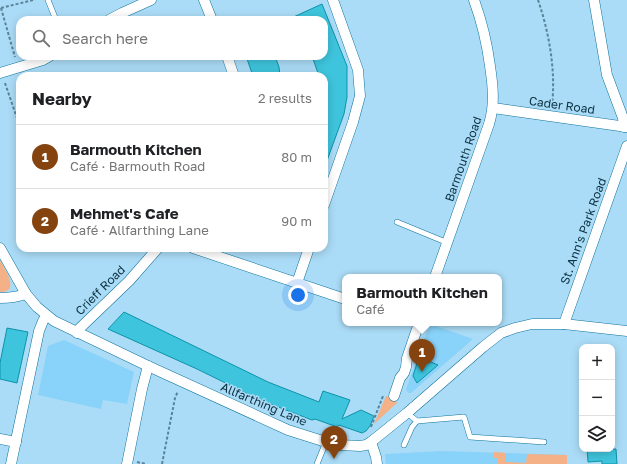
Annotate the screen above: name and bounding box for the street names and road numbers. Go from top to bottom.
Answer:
street label: Cader Road [528,93,596,117]
street label: Barmouth Road [441,114,485,204]
street label: St. Ann's Park Road [557,176,609,286]
street label: Crieff Road [72,262,128,318]
street label: Allfarthing Lane [219,379,309,429]

